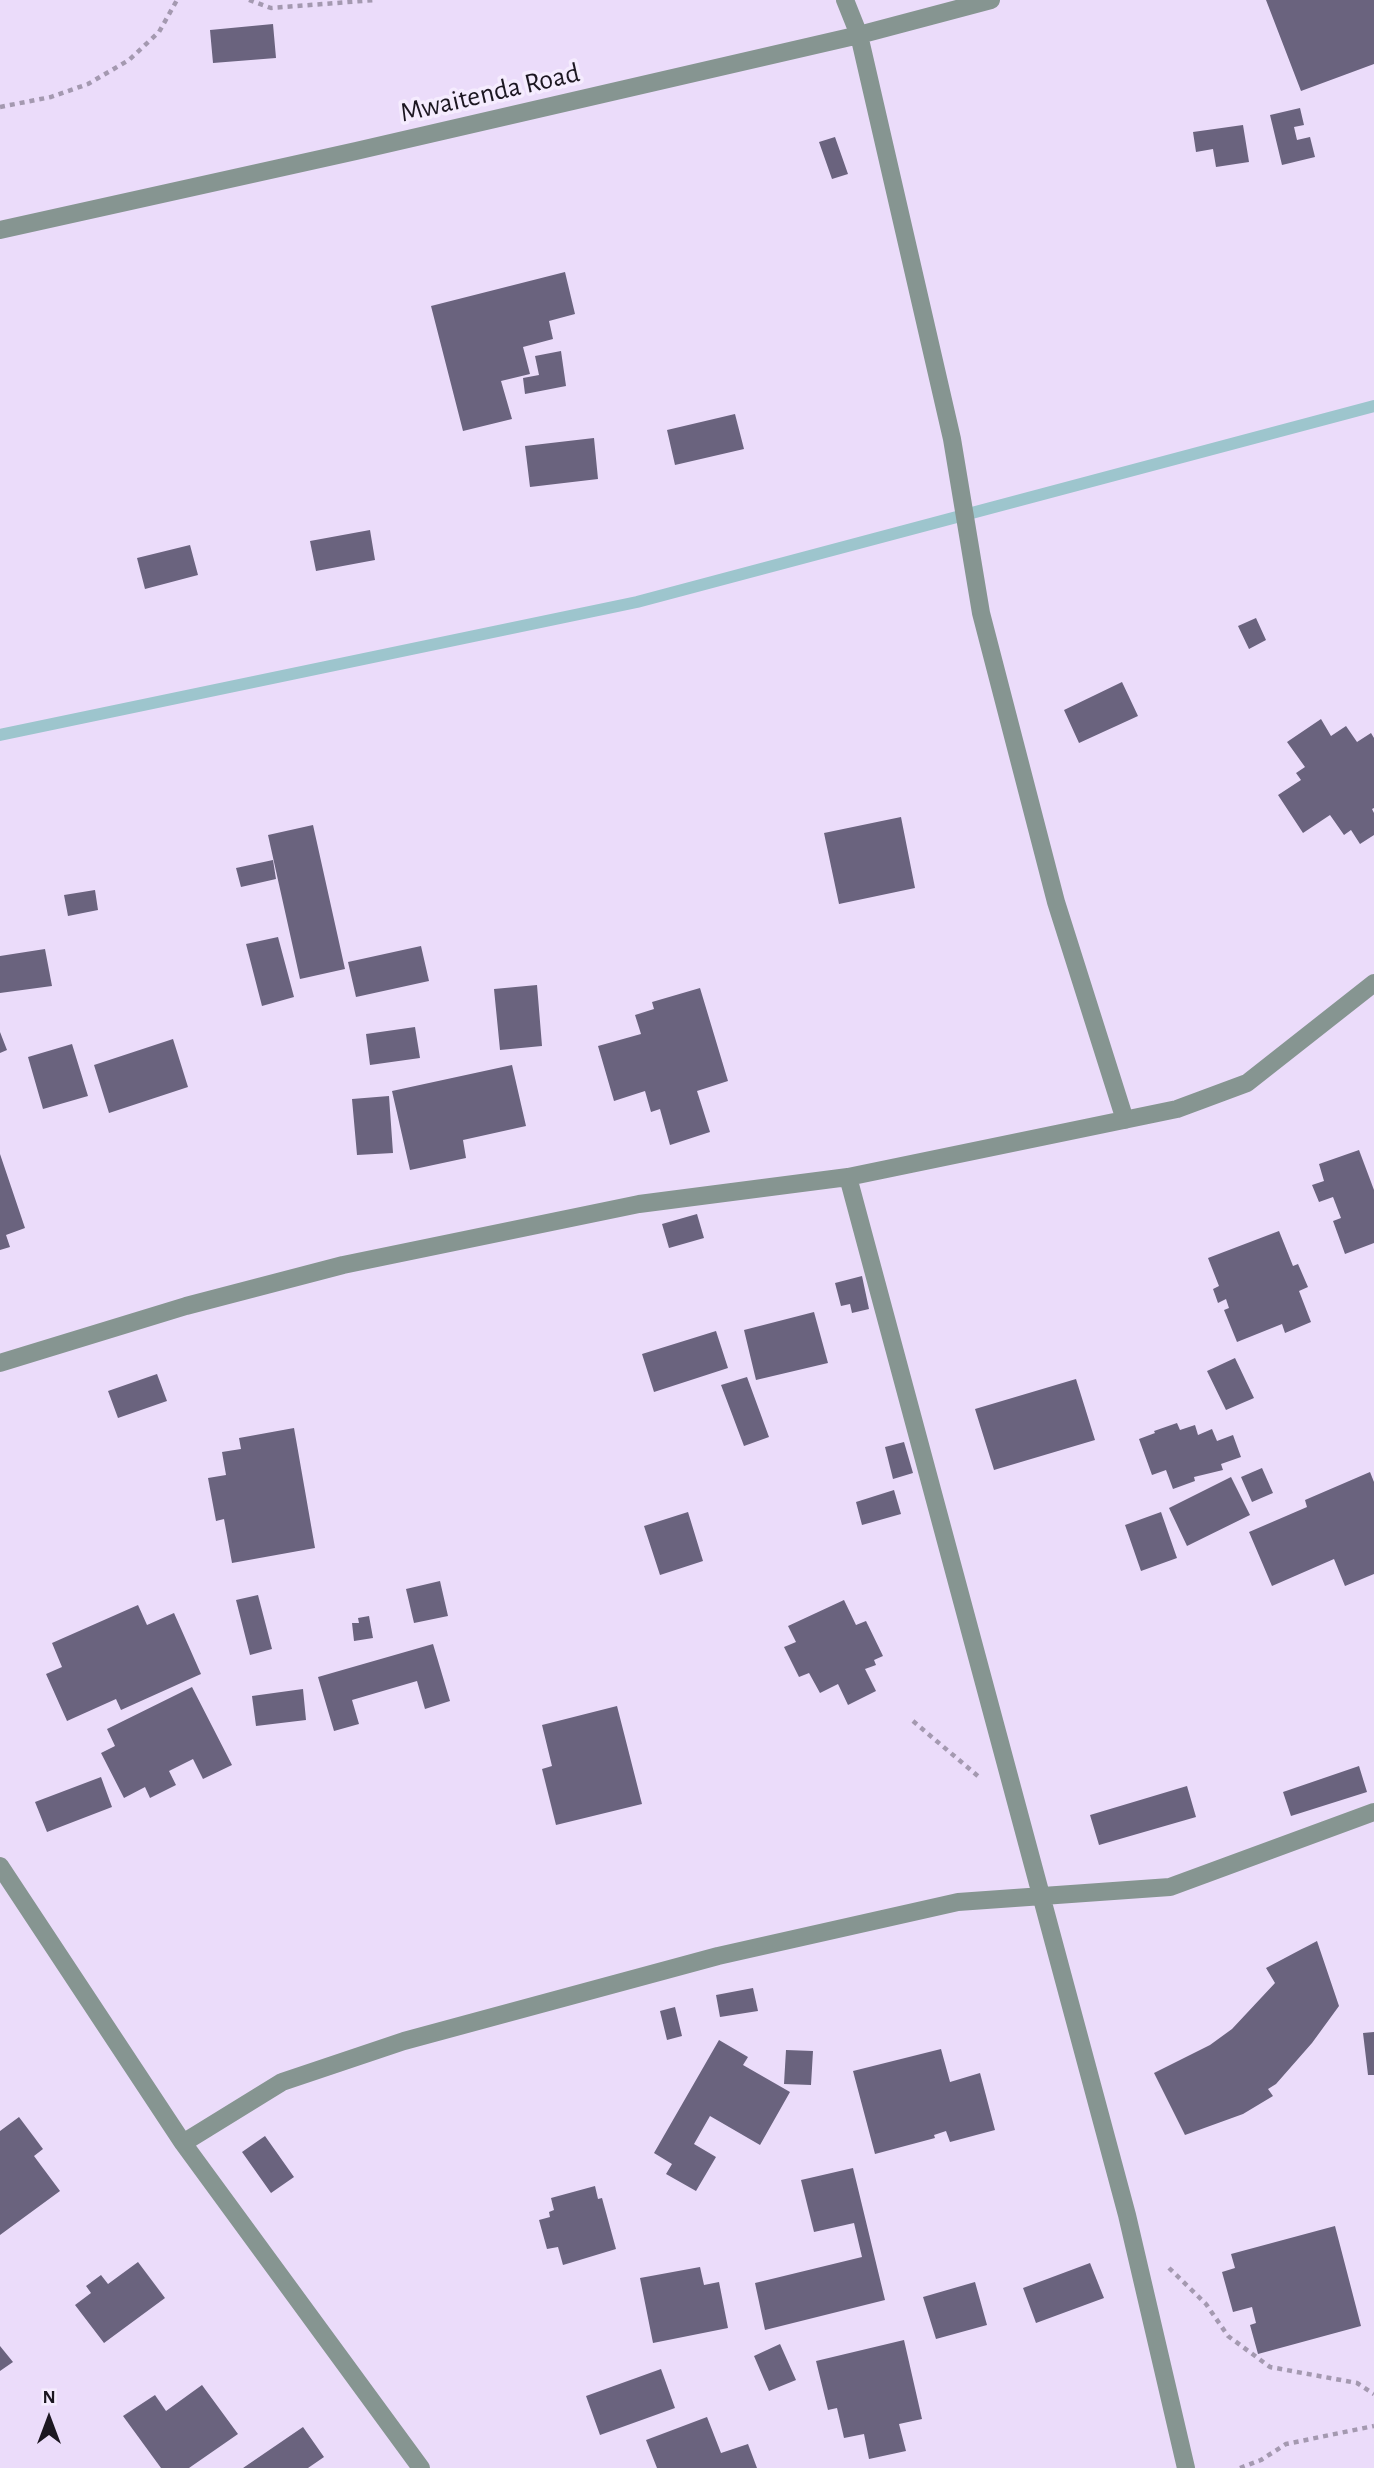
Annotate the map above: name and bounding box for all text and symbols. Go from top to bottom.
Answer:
street label: Mwaitenda Road [397,56,583,130]
north arrow [14,2384,84,2454]
text: N [42,2388,56,2407]

